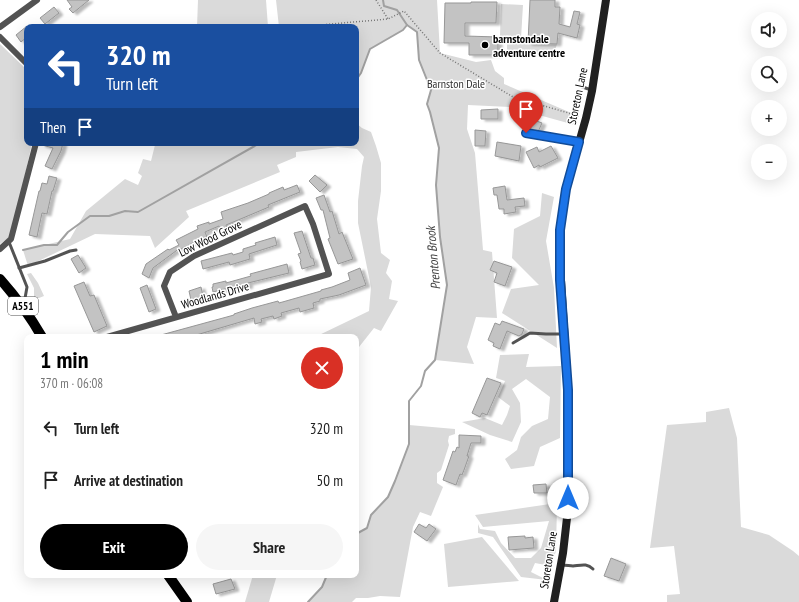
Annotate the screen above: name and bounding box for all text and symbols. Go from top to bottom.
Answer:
map controls [751,12,787,180]
button: sound [751,12,787,48]
place label: barnstondale adventure centre [493,31,565,60]
text: 320 m [106,36,170,73]
icon: left [40,40,92,92]
marker: barnstondale adventure centre [480,40,490,50]
button: search [751,56,787,92]
street label: Storeton Lane [564,66,590,126]
text: Turn left [106,72,158,95]
park label: Barnston Dale [427,76,485,91]
pin [509,92,543,133]
icon: arrive [515,98,537,120]
button: + [751,100,787,136]
icon: arrive [74,116,96,138]
text: Then [40,118,66,137]
button: − [751,144,787,180]
street label: Low Wood Grove [176,216,244,260]
water label: Prenton Brook [422,224,444,290]
street label: Woodlands Drive [179,278,251,312]
road number: A551 [8,297,38,315]
text: 1 min [40,344,88,375]
button: close [301,347,343,389]
text: 370 m · 06:08 [40,375,103,392]
icon: left [40,417,62,439]
text: Turn left [74,419,119,438]
text: 320 m [310,419,343,438]
icon: arrive [40,469,62,491]
text: Arrive at destination [74,471,183,490]
text: 50 m [317,471,343,490]
position arrow [547,477,589,519]
button: Exit [40,524,188,570]
button: Share [196,524,343,570]
street label: Storeton Lane [536,530,560,590]

